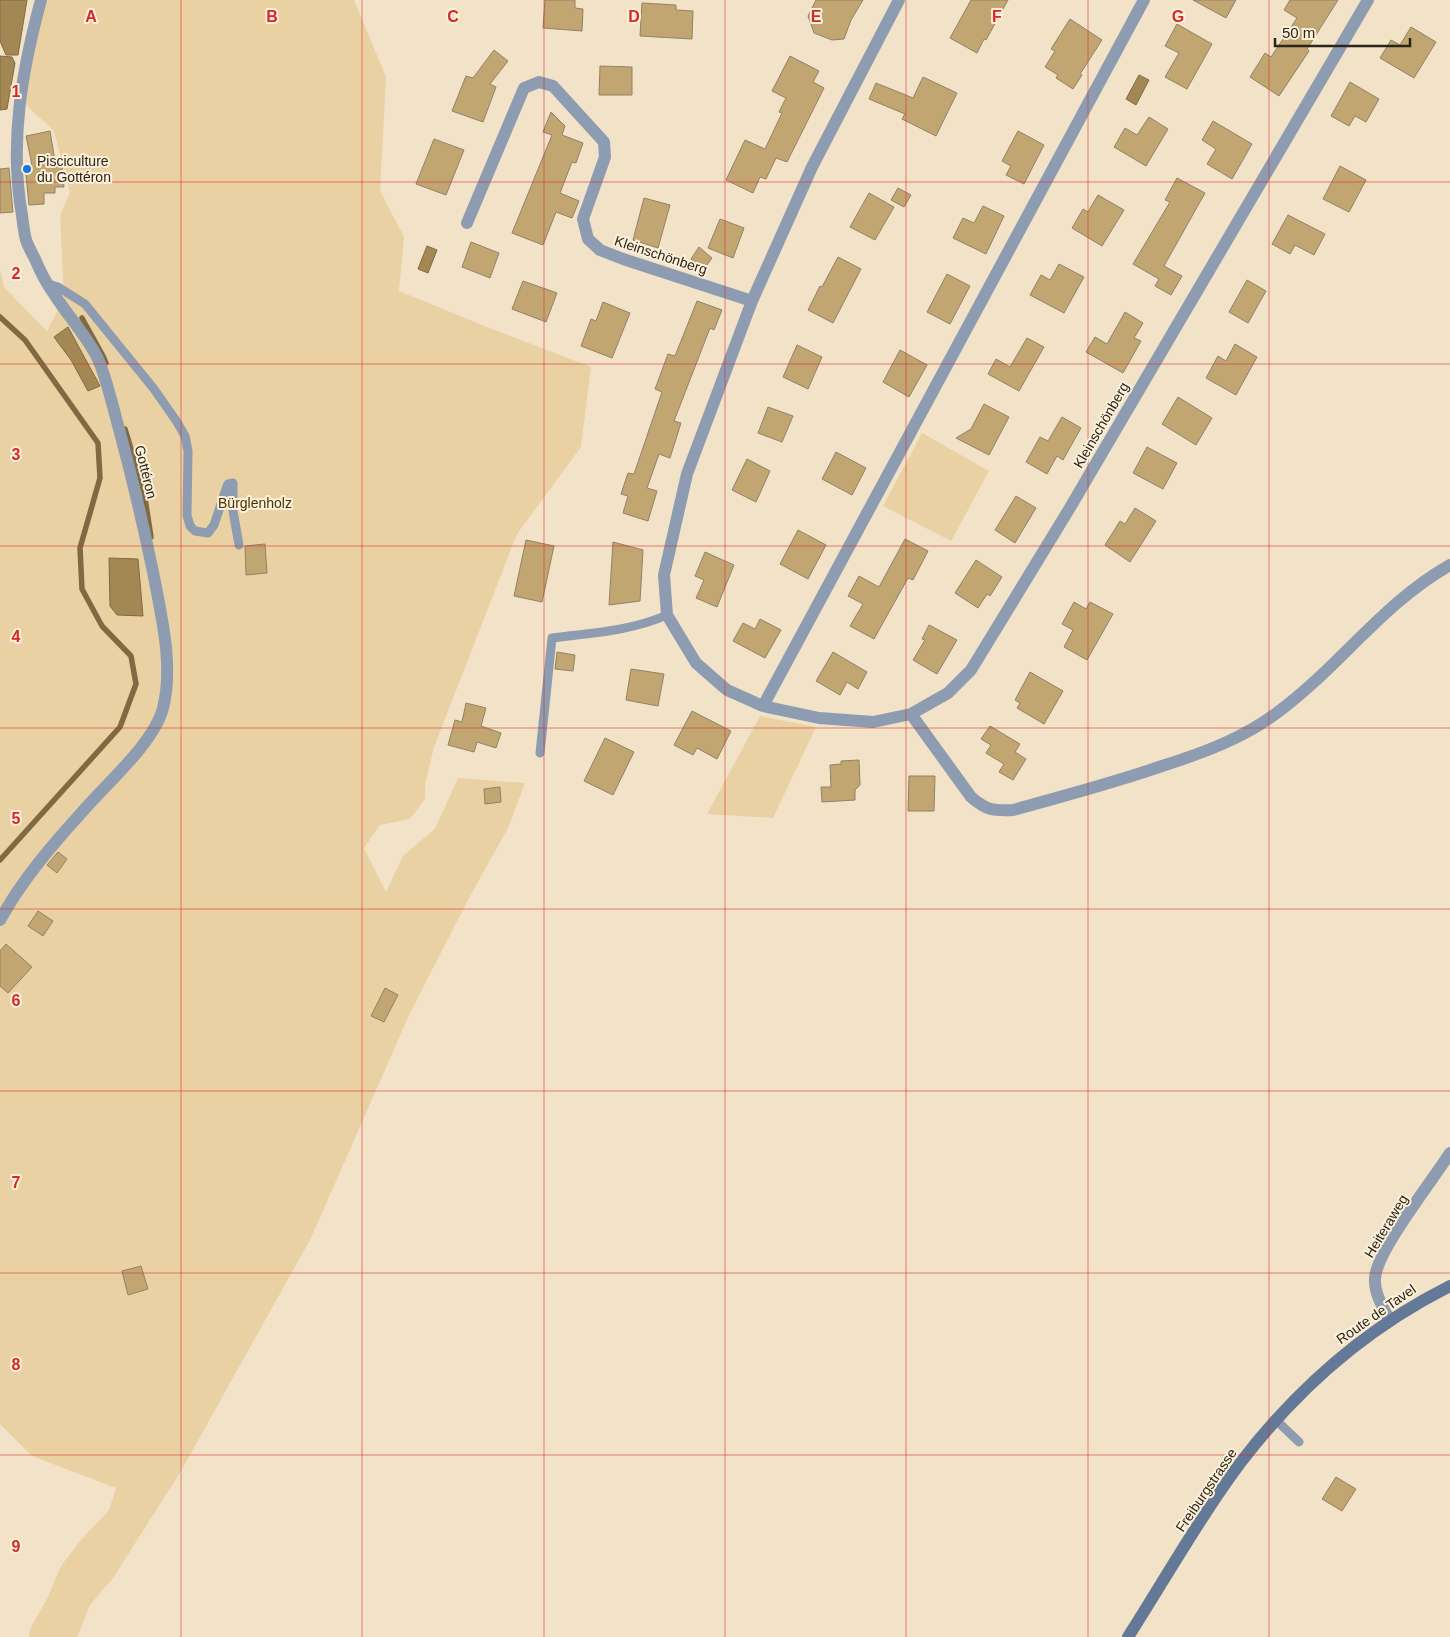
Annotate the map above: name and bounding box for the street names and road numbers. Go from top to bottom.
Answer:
street label: Kleinschönberg [613,232,709,278]
street label: Kleinschönberg [1070,379,1132,471]
street label: Gottéron [132,444,160,500]
street label: Heiteraweg [1361,1192,1411,1260]
street label: Route de Tavel [1333,1281,1419,1347]
street label: Freiburgstrasse [1172,1445,1240,1535]

